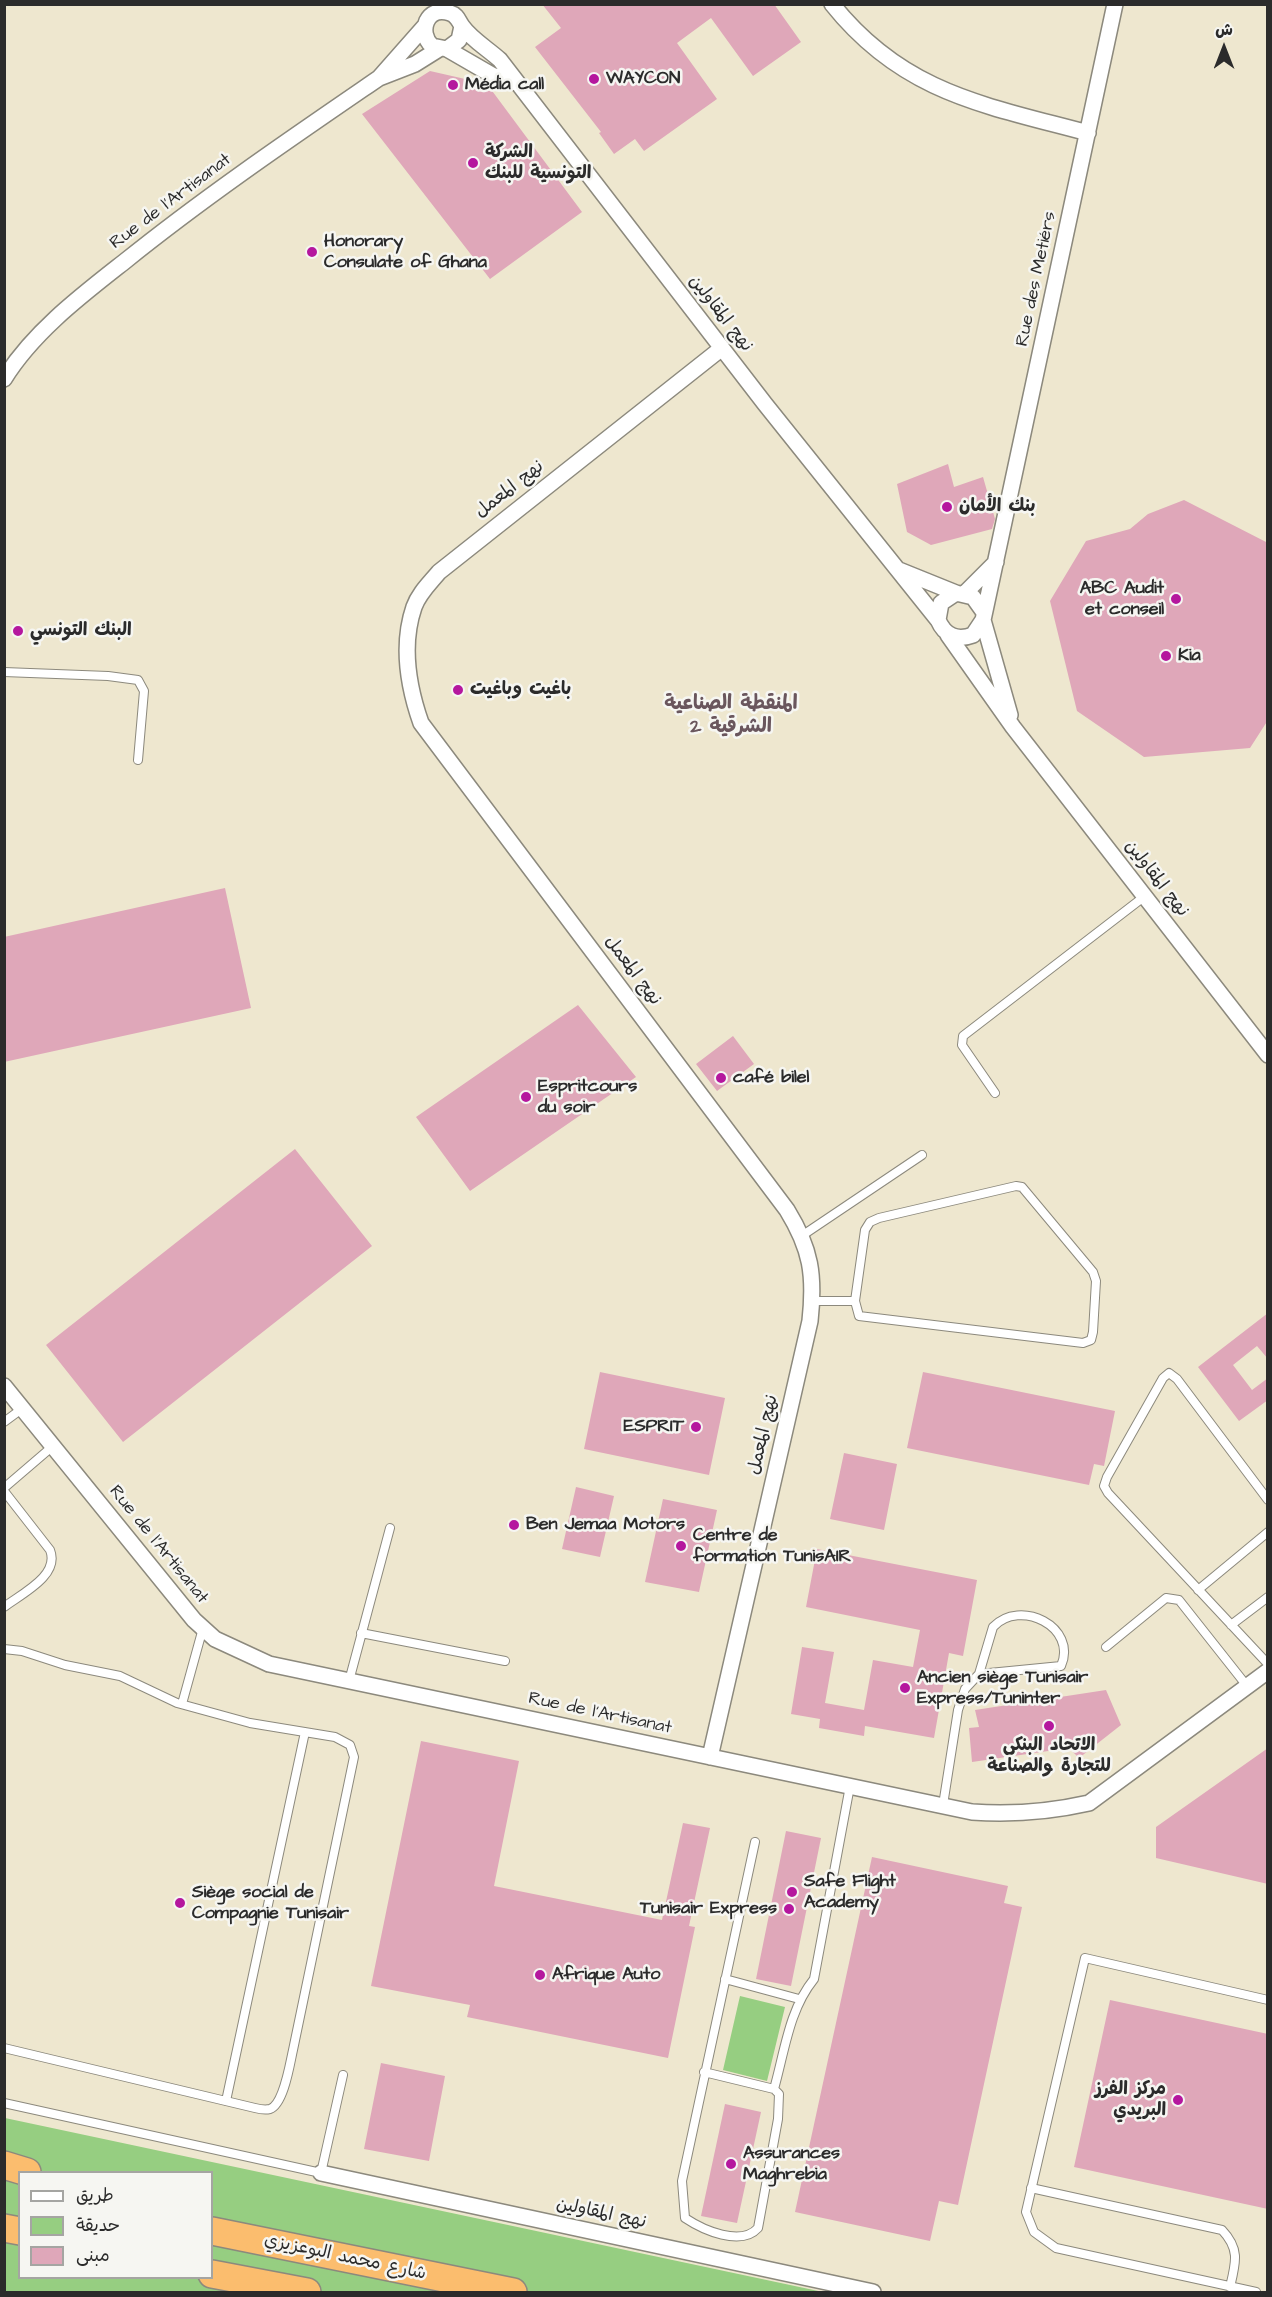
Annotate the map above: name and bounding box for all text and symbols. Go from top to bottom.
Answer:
north arrow [1194,18,1254,78]
text: ش [1215,19,1233,41]
place label: WAYCON [606,68,680,90]
marker: WAYCON [587,72,601,86]
place label: Média call [465,74,544,96]
marker: Média call [446,78,460,92]
place label: الشركة التونسية للبنك [485,142,591,184]
street label: Rue de l'Artisanat [106,149,236,255]
marker: الشركة التونسية للبنك [466,156,480,170]
street label: Rue des Metiérs [1012,210,1062,348]
place label: Honorary Consulate of Ghana [324,231,487,274]
marker: Honorary Consulate of Ghana [305,245,319,259]
street label: نهج المقاولين [683,271,757,357]
street label: نهج المعمل [471,456,549,524]
place label: بنك الأمان [959,496,1035,518]
marker: بنك الأمان [940,500,954,514]
place label: ABC Audit et conseil [1080,578,1164,620]
marker: ABC Audit et conseil [1169,592,1183,606]
place label: البنك التونسي [30,620,132,642]
marker: البنك التونسي [11,624,25,638]
place label: Kia [1178,645,1201,667]
marker: Kia [1159,649,1173,663]
place label: باغيت وباغيت [470,679,571,701]
marker: باغيت وباغيت [451,683,465,697]
district label: المنقطة الصناعية الشرقية 2 [664,693,798,740]
street label: نهج المقاولين [1119,836,1193,922]
street label: نهج المعمل [599,932,665,1010]
place label: café bilel [733,1067,809,1089]
marker: café bilel [714,1071,728,1085]
place label: Espritcours du soir [538,1076,637,1118]
marker: Espritcours du soir [519,1090,533,1104]
street label: نهج المعمل [744,1393,784,1477]
place label: ESPRIT [624,1416,684,1438]
marker: ESPRIT [689,1420,703,1434]
street label: Rue de l'Artisanat [104,1481,212,1609]
place label: Ben Jemaa Motors [526,1514,685,1536]
marker: Ben Jemaa Motors [507,1518,521,1532]
place label: Centre de formation TunisAIR [693,1525,851,1568]
marker: Centre de formation TunisAIR [674,1539,688,1553]
place label: Ancien siège Tunisair Express/Tuninter [917,1667,1088,1710]
marker: Ancien siège Tunisair Express/Tuninter [898,1681,912,1695]
street label: Rue de l'Artisanat [526,1688,674,1740]
marker: الاتحاد البنكي للتجارة والصناعة [1042,1719,1056,1733]
place label: الاتحاد البنكي للتجارة والصناعة [987,1735,1111,1778]
place label: Safe Flight Academy [804,1871,896,1914]
place label: Siège social de Compagnie Tunisair [192,1882,349,1924]
marker: Safe Flight Academy [785,1885,799,1899]
marker: Siège social de Compagnie Tunisair [173,1896,187,1910]
place label: Tunisair Express [640,1898,777,1920]
marker: Tunisair Express [782,1902,796,1916]
place label: Afrique Auto [552,1964,660,1986]
marker: Afrique Auto [533,1968,547,1982]
place label: مركز الفرز البريدي [1095,2079,1166,2122]
marker: مركز الفرز البريدي [1171,2093,1185,2107]
place label: Assurances Maghrebia [743,2143,840,2186]
marker: Assurances Maghrebia [724,2157,738,2171]
legend [18,2171,213,2279]
text: طريق [76,2183,114,2208]
street label: نهج المقاولين [554,2194,648,2234]
text: حديقة [76,2213,120,2238]
street label: شارع محمد البوعزيزي [262,2230,428,2286]
text: مبنى [76,2243,110,2268]

